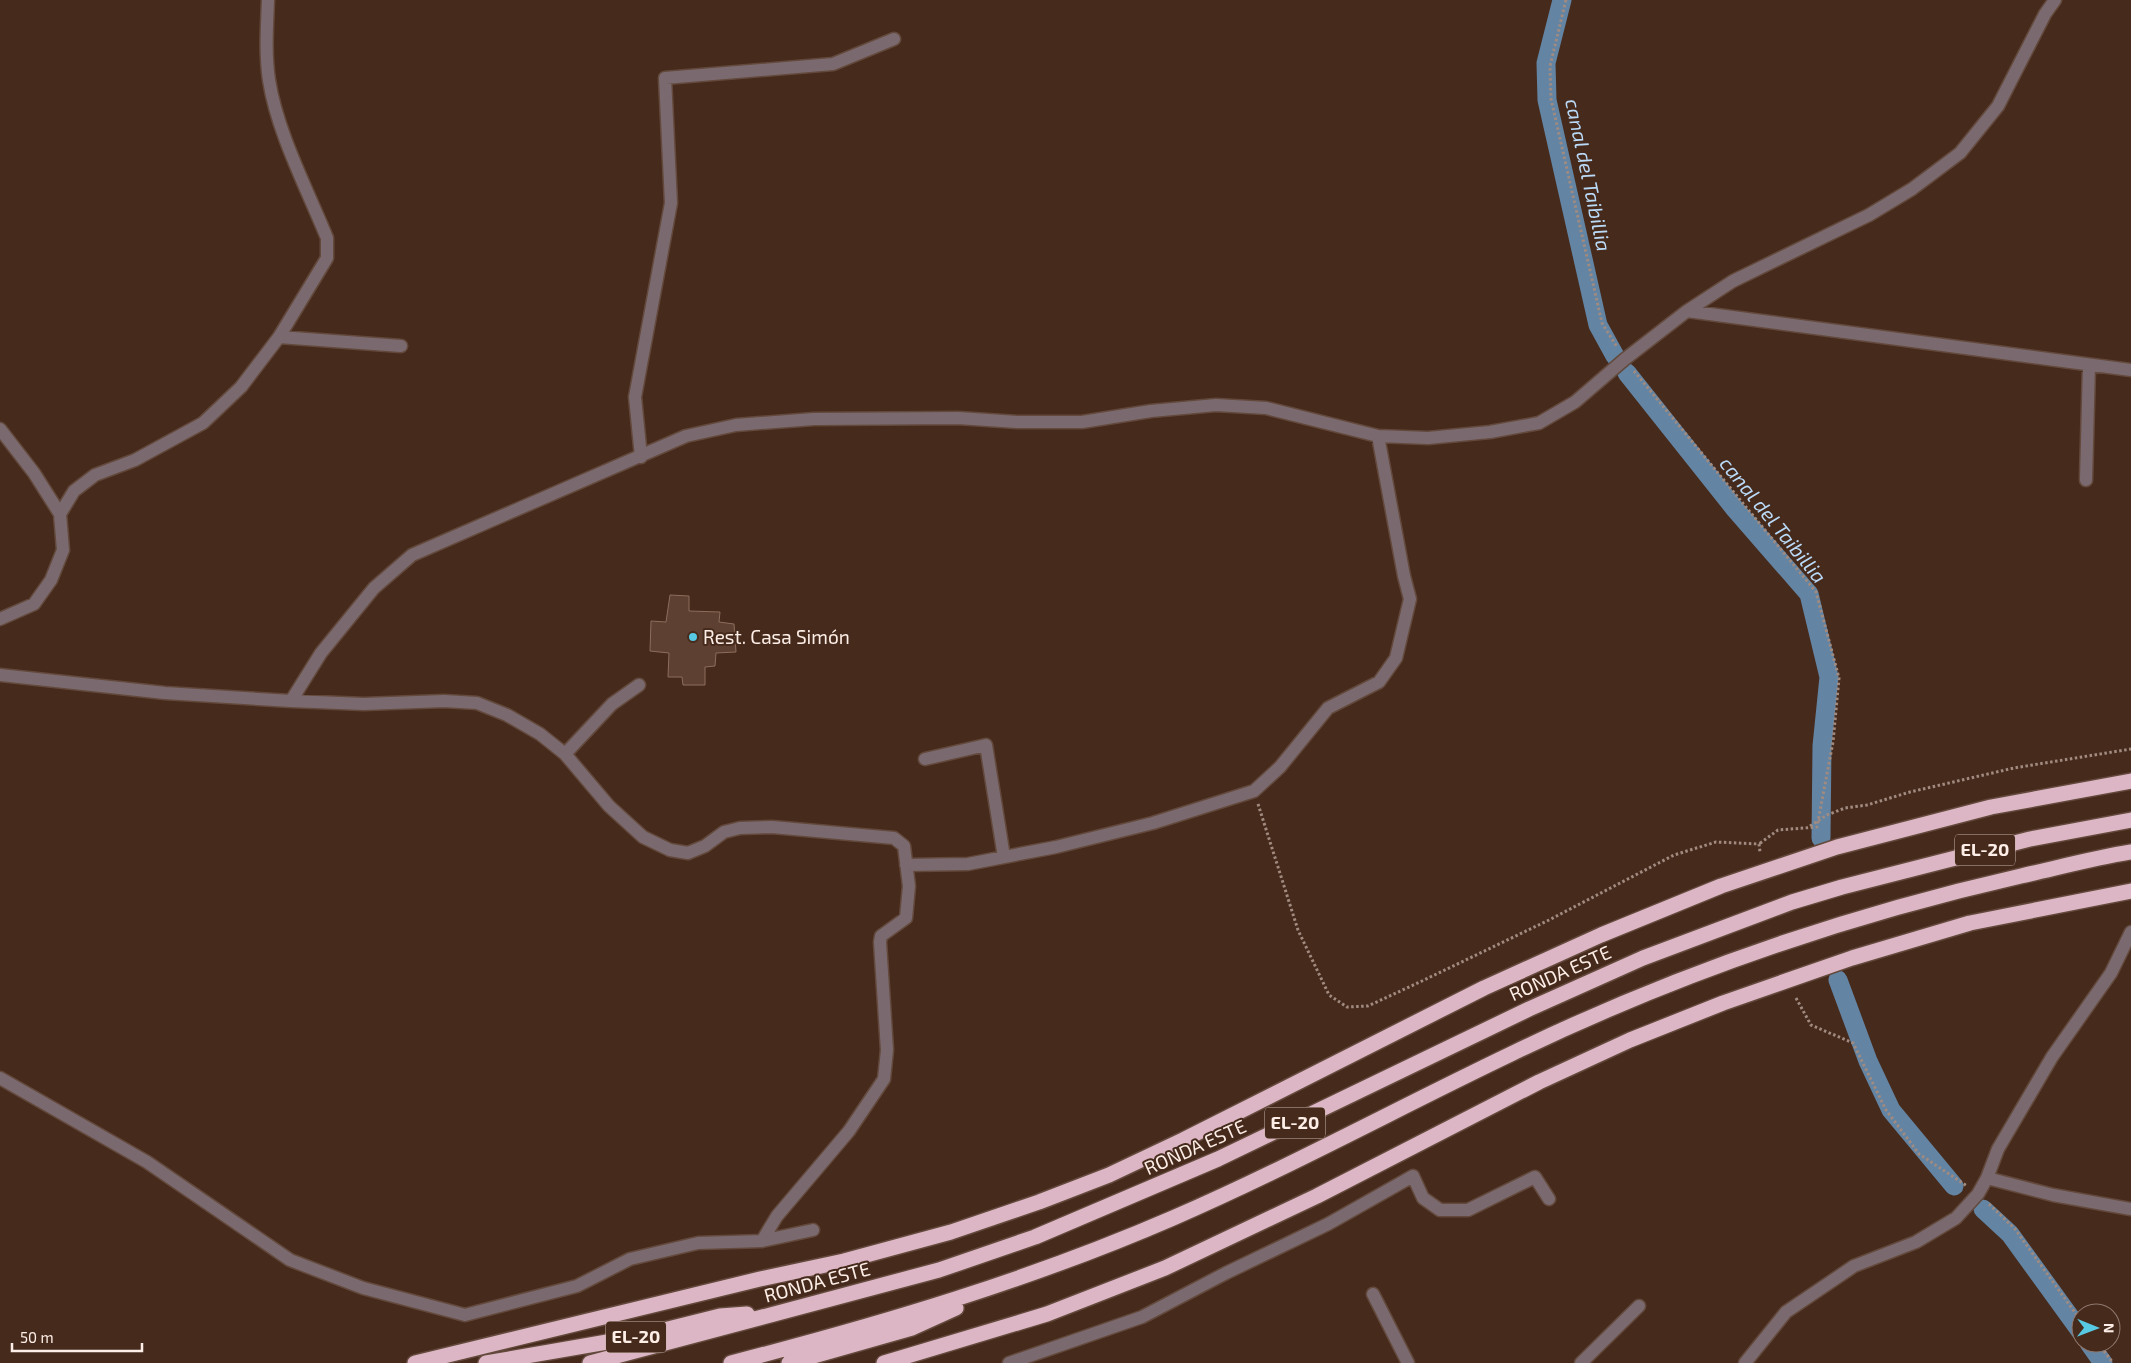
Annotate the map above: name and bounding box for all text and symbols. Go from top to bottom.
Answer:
water label: canal del Taibillia [1561,96,1617,253]
water label: canal del Taibillia [1716,451,1832,587]
place label: Rest. Casa Simón [703,625,850,648]
marker: Rest. Casa Simón [687,631,699,643]
road number: EL-20 [1955,834,2015,866]
street label: RONDA ESTE [1505,940,1614,1005]
road number: EL-20 [1265,1108,1325,1138]
street label: RONDA ESTE [1140,1114,1249,1179]
street label: RONDA ESTE [761,1256,872,1307]
north arrow [2071,1303,2121,1353]
scale bar [12,1320,142,1352]
road number: EL-20 [606,1321,666,1352]
text: N [2101,1323,2118,1333]
text: 50 m [20,1328,54,1346]

